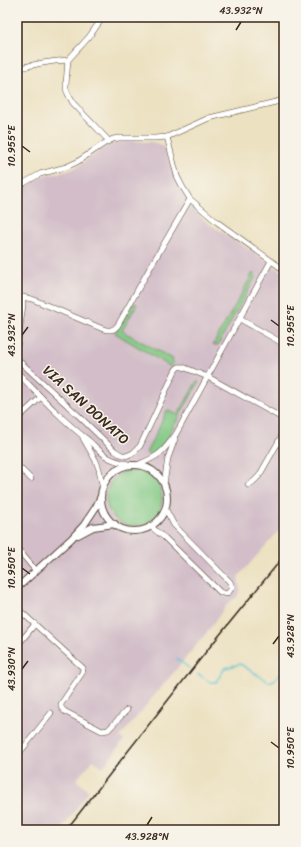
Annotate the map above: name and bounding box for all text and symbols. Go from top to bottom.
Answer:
text: 43.932°N [219,2,263,20]
text: 10.955°E [3,124,21,167]
text: 10.955°E [282,304,300,347]
text: 43.932°N [3,313,21,357]
street label: VIA SAN DONATO [37,359,135,451]
text: 10.950°E [3,546,21,589]
text: 43.928°N [282,614,300,658]
text: 43.930°N [3,647,21,691]
text: 10.950°E [282,726,300,769]
text: 43.928°N [125,828,169,846]

